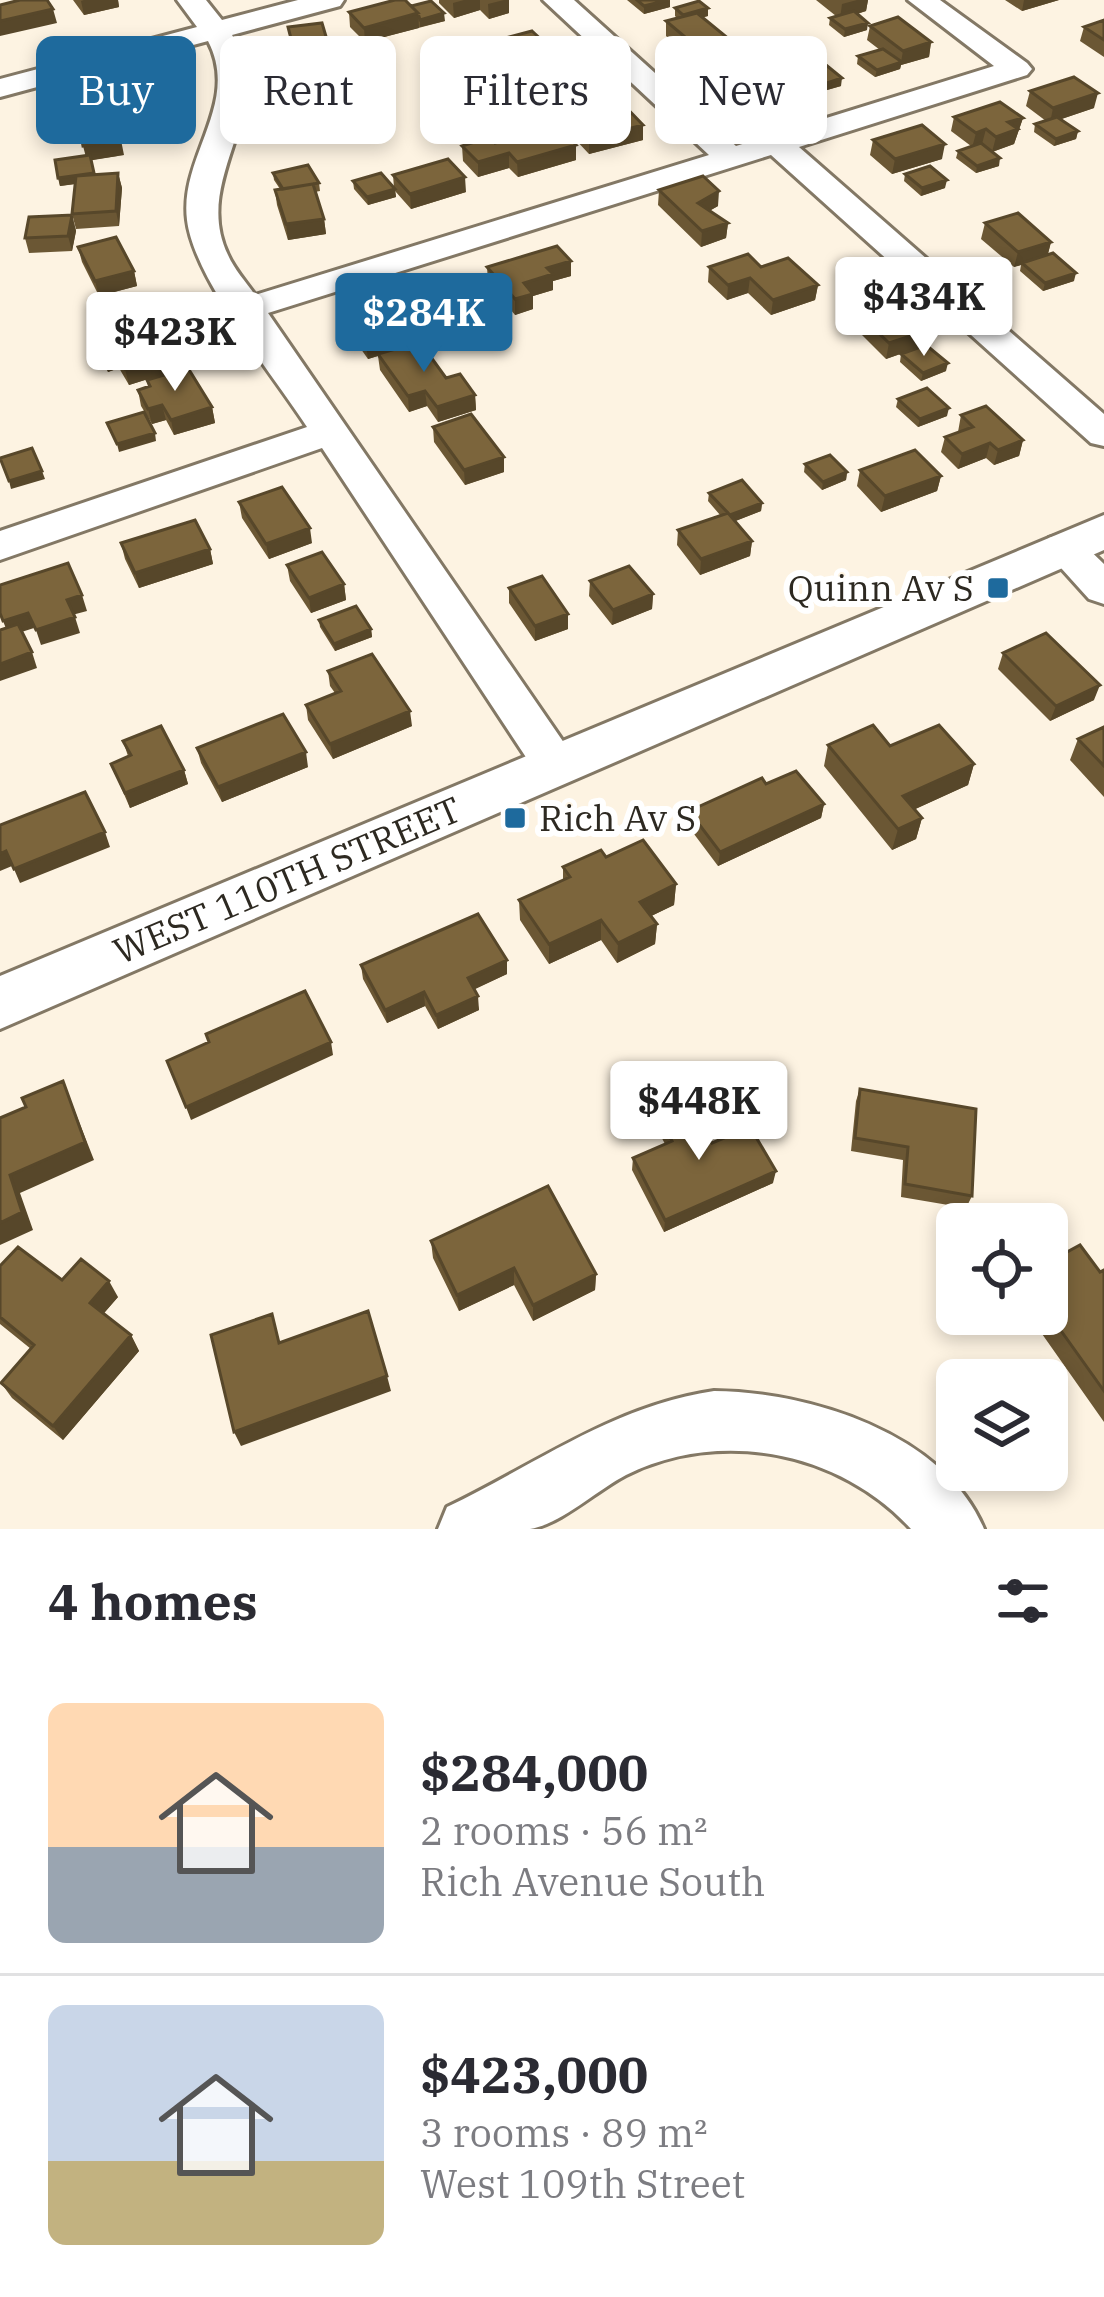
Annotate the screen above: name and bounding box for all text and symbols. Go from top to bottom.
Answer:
chip: Buy [36,36,196,144]
chip: Rent [220,36,396,144]
chip: Filters [420,36,631,144]
chip: New [655,36,827,144]
pin: $434K [840,257,1008,359]
text: $434K [862,270,986,321]
pin: $284K [340,273,508,375]
text: $284K [362,286,486,337]
pin: $423K [91,292,259,394]
text: $423K [113,305,237,356]
place label: Quinn Av S [788,564,974,611]
marker: Quinn Av S [985,575,1011,601]
street label: WEST 110TH STREET [106,785,468,974]
place label: Rich Av S [539,794,696,841]
marker: Rich Av S [502,805,528,831]
pin: $448K [615,1061,783,1163]
text: $448K [637,1074,761,1125]
map controls [936,1203,1068,1491]
button: locate [936,1203,1068,1335]
button: layers [936,1359,1068,1491]
text: 4 homes [48,1568,258,1634]
icon: filters [990,1568,1056,1634]
text: $284,000 [420,1739,648,1805]
icon: home [144,1751,288,1895]
text: 2 rooms · 56 m² [420,1805,708,1856]
text: Rich Avenue South [420,1856,765,1907]
text: $423,000 [420,2041,648,2107]
icon: home [144,2053,288,2197]
text: 3 rooms · 89 m² [420,2107,708,2158]
text: West 109th Street [420,2158,745,2209]

